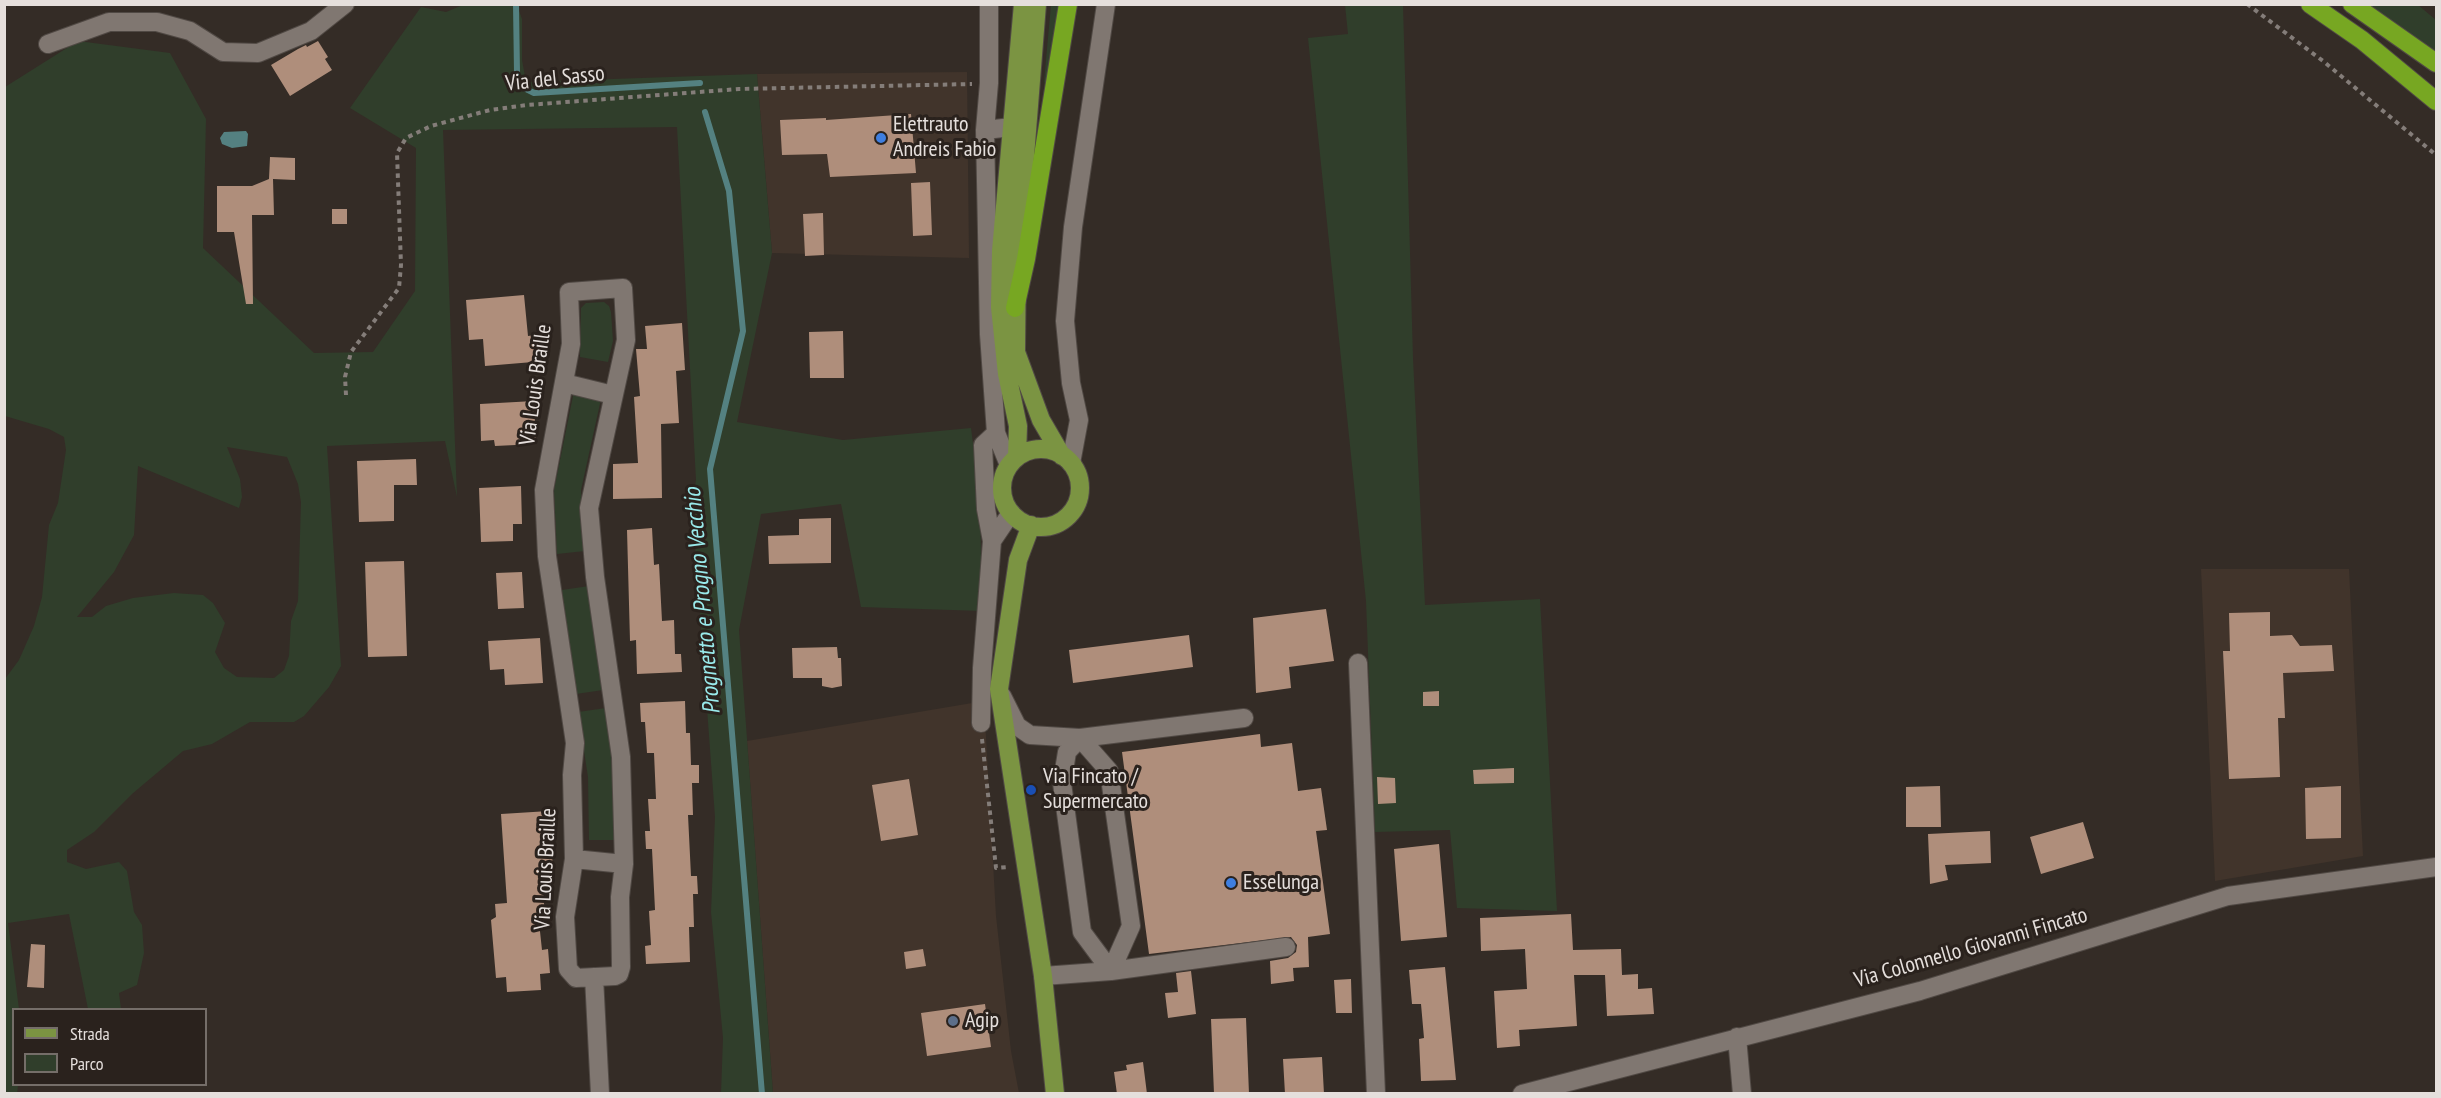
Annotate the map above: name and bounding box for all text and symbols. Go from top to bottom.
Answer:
street label: Via del Sasso [504,61,606,97]
place label: Elettrauto Andreis Fabio [893,112,996,164]
marker: Elettrauto Andreis Fabio [874,131,888,145]
street label: Via Louis Braille [514,323,558,447]
water label: Prognetto e Progno Vecchio [679,487,727,715]
place label: Via Fincato / Supermercato [1043,764,1148,816]
marker: Via Fincato / Supermercato [1024,783,1038,797]
street label: Via Louis Braille [530,807,562,931]
place label: Esselunga [1243,870,1319,896]
marker: Esselunga [1224,876,1238,890]
street label: Via Colonnello Giovanni Fincato [1851,902,2091,994]
legend [12,1008,207,1086]
place label: Agip [965,1008,999,1034]
marker: Agip [946,1014,960,1028]
text: Strada [70,1022,110,1045]
text: Parco [70,1052,104,1075]

